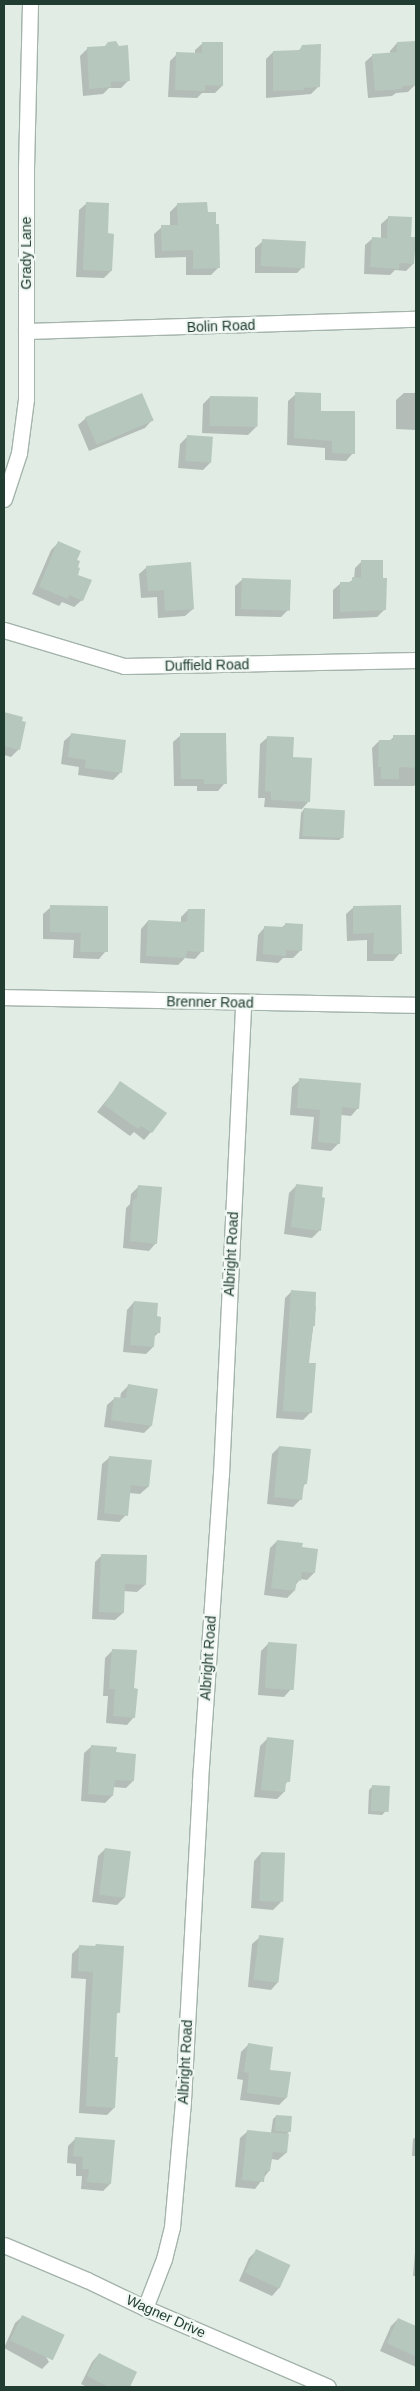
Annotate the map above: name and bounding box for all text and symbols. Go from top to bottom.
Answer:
street label: Grady Lane [18,216,34,290]
street label: Bolin Road [186,316,256,336]
street label: Duffield Road [165,656,249,674]
street label: Brenner Road [166,993,254,1011]
street label: Albright Road [220,1211,242,1297]
street label: Albright Road [197,1615,219,1701]
street label: Albright Road [174,2019,196,2105]
street label: Wagner Drive [124,2291,208,2341]

